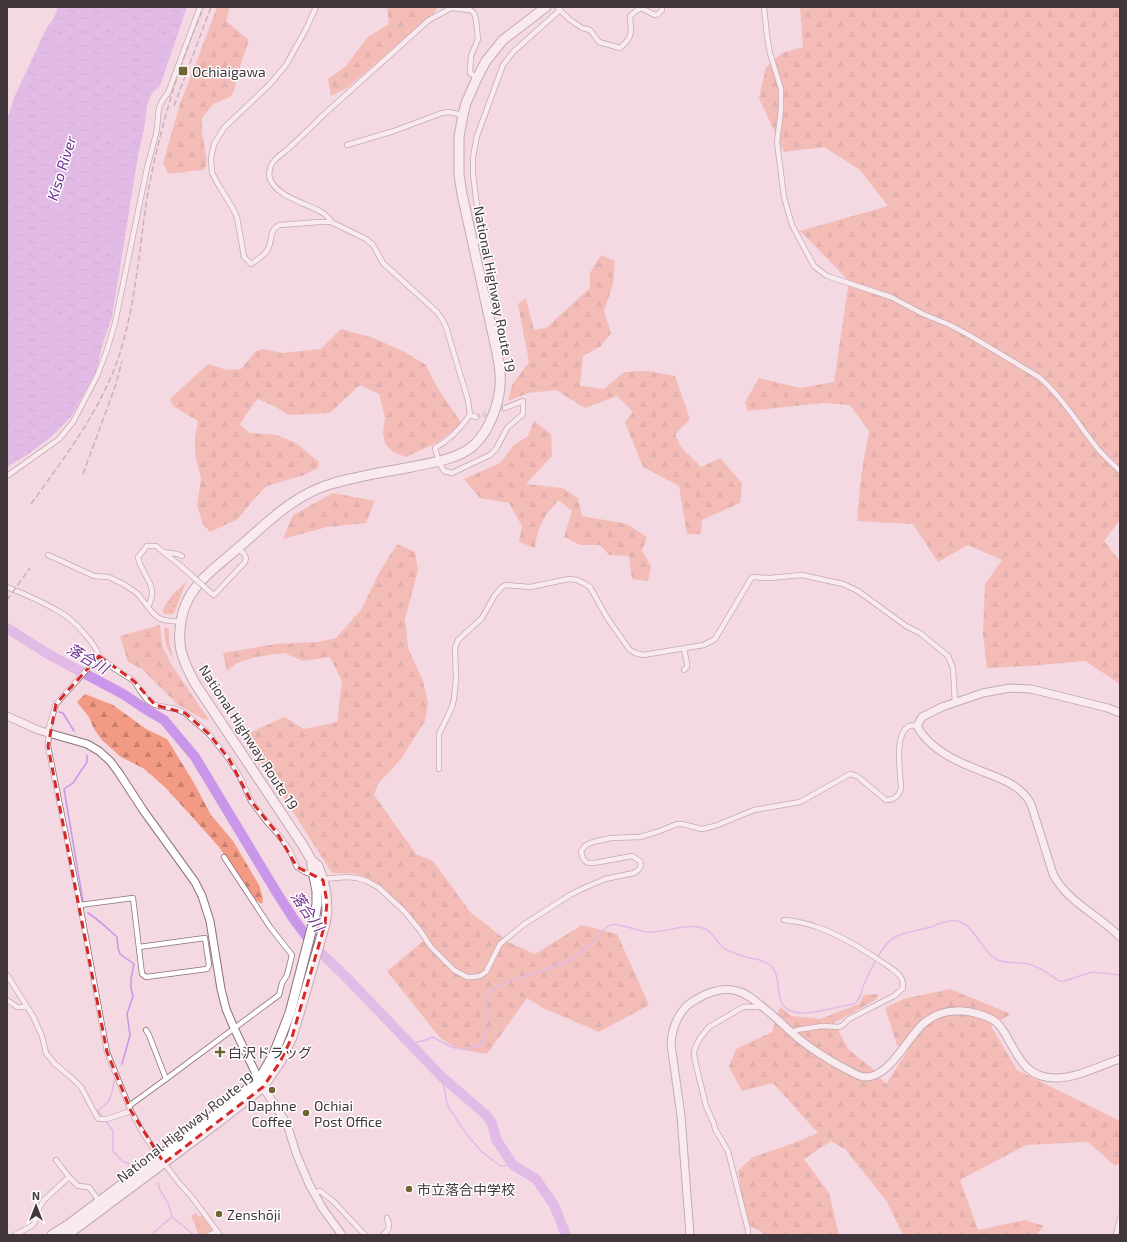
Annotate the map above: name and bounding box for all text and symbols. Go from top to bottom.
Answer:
place label: Ochiaigawa [192,63,266,80]
marker: Ochiaigawa [177,65,189,77]
water label: Kiso River [43,132,80,203]
street label: National Highway Route 19 [471,204,519,374]
water label: 落合川 [64,639,114,678]
street label: National Highway Route 19 [196,661,302,813]
water label: 落合川 [288,887,329,936]
place label: 白沢ドラッグ [228,1044,312,1061]
marker: 白沢ドラッグ [215,1047,225,1057]
street label: National Highway Route 19 [113,1068,257,1186]
marker: Daphne Coffee [267,1085,277,1095]
place label: Daphne Coffee [248,1097,296,1130]
place label: Ochiai Post Office [314,1097,382,1130]
marker: Ochiai Post Office [301,1108,311,1118]
place label: 市立落合中学校 [417,1181,515,1198]
marker: 市立落合中学校 [404,1184,414,1194]
north arrow [16,1186,56,1226]
text: N [32,1189,40,1202]
place label: Zenshōji [227,1206,281,1223]
marker: Zenshōji [214,1209,224,1219]

